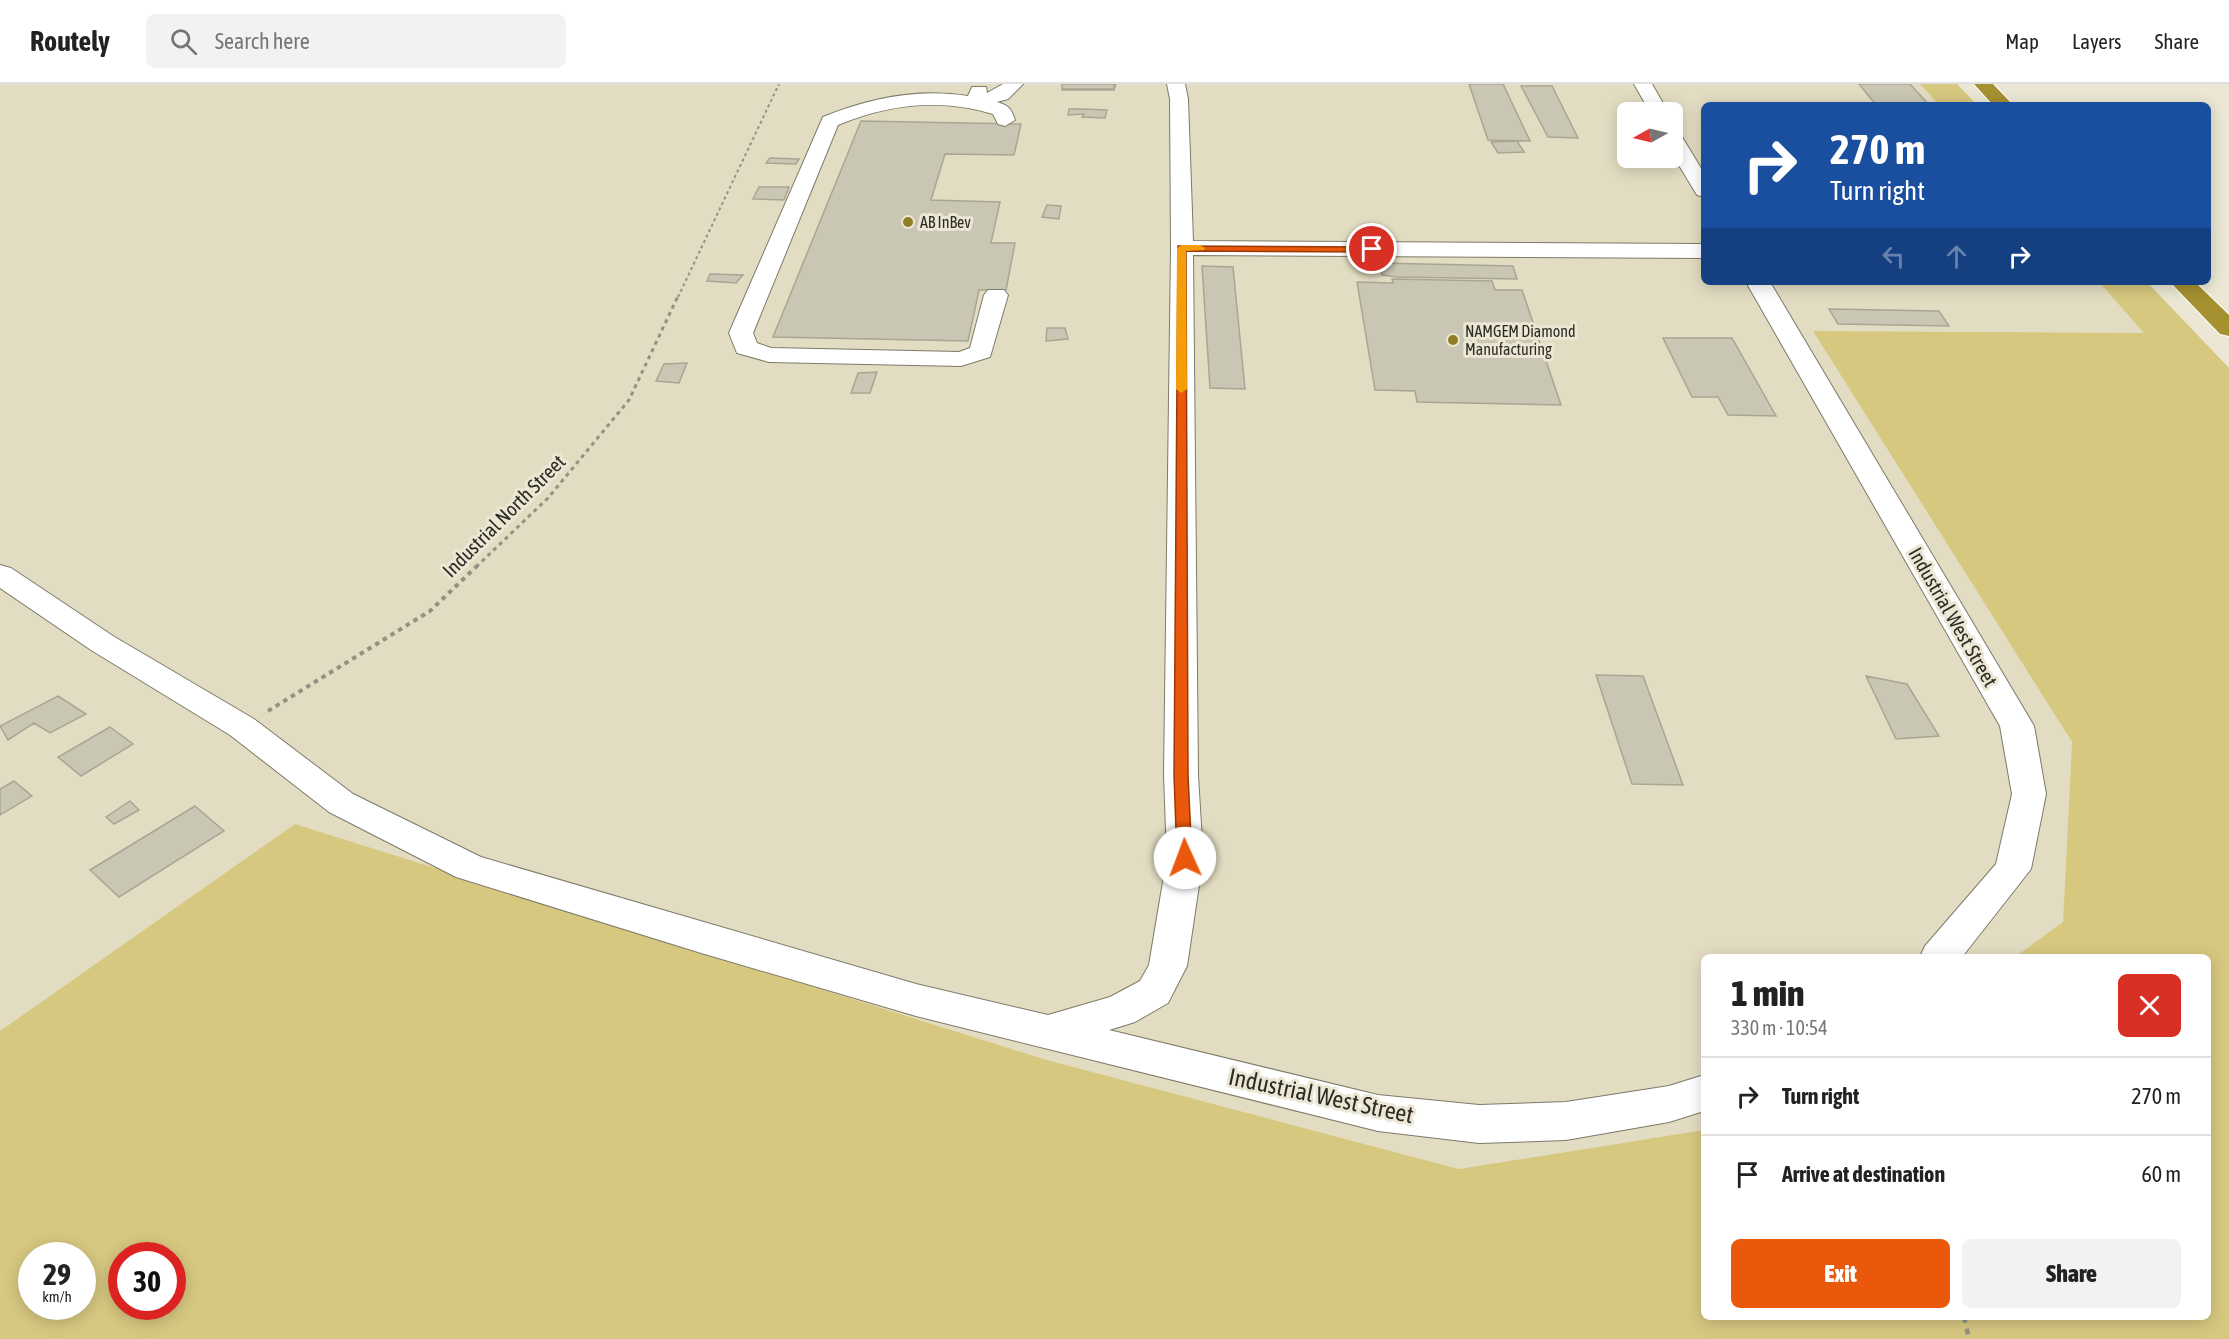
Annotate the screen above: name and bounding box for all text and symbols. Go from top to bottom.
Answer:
search box [146,14,566,68]
text: Routely [30,25,110,57]
icon: search [167,25,200,58]
text: Search here [215,28,310,54]
text: Map [2005,29,2039,53]
text: Layers [2072,29,2122,53]
text: Share [2155,29,2199,53]
north arrow [1617,102,1683,168]
map controls [1617,102,1683,168]
text: 270 m [1830,125,1925,173]
icon: right [1731,126,1809,204]
text: Turn right [1830,175,1925,206]
place label: AB InBev [920,213,971,231]
marker: AB InBev [901,215,915,229]
pin [1346,223,1397,274]
icon: arrive [1355,232,1388,265]
icon: left [1877,240,1910,273]
icon: ahead [1940,240,1973,273]
icon: right [2003,240,2036,273]
place label: NAMGEM Diamond Manufacturing [1465,322,1576,359]
marker: NAMGEM Diamond Manufacturing [1446,333,1460,347]
street label: Industrial North Street [438,450,570,582]
street label: Industrial West Street [1904,543,2003,691]
position arrow [1153,826,1217,890]
text: 1 min [1731,972,1805,1014]
button: close [2118,974,2181,1037]
text: 330 m · 10:54 [1731,1016,1828,1039]
street label: Industrial West Street [1226,1063,1416,1128]
icon: right [1731,1080,1764,1113]
text: Turn right [1782,1083,1859,1109]
text: 270 m [2131,1083,2181,1109]
icon: arrive [1731,1158,1764,1191]
text: Arrive at destination [1782,1161,1945,1187]
text: 60 m [2141,1161,2181,1187]
button: Exit [1731,1239,1950,1308]
button: Share [1962,1239,2181,1308]
speed limit sign: 30 [108,1242,186,1320]
text: 29 [43,1257,71,1291]
text: km/h [42,1288,72,1305]

